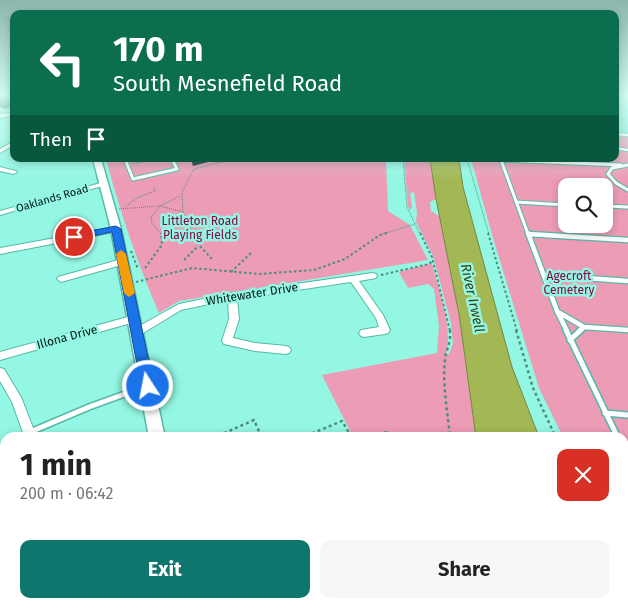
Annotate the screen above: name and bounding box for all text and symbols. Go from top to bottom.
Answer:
text: 170 m [113,28,204,70]
icon: left [30,30,95,95]
text: South Mesnefield Road [113,70,342,97]
icon: arrive [82,125,110,153]
text: Then [30,128,72,151]
map controls [558,178,613,233]
button: search [558,178,613,233]
street label: Oaklands Road [14,182,90,215]
park label: Littleton Road Playing Fields [162,214,238,242]
pin [53,216,95,258]
icon: arrive [60,223,88,251]
water label: River Irwell [457,262,488,334]
park label: Agecroft Cemetery [543,269,595,297]
street label: Whitewater Drive [205,280,299,308]
street label: Illona Drive [35,322,99,352]
position arrow [121,359,173,411]
text: 1 min [20,447,92,483]
button: close [557,449,609,501]
text: 200 m · 06:42 [20,484,113,503]
button: Exit [20,540,310,598]
button: Share [320,540,609,598]

